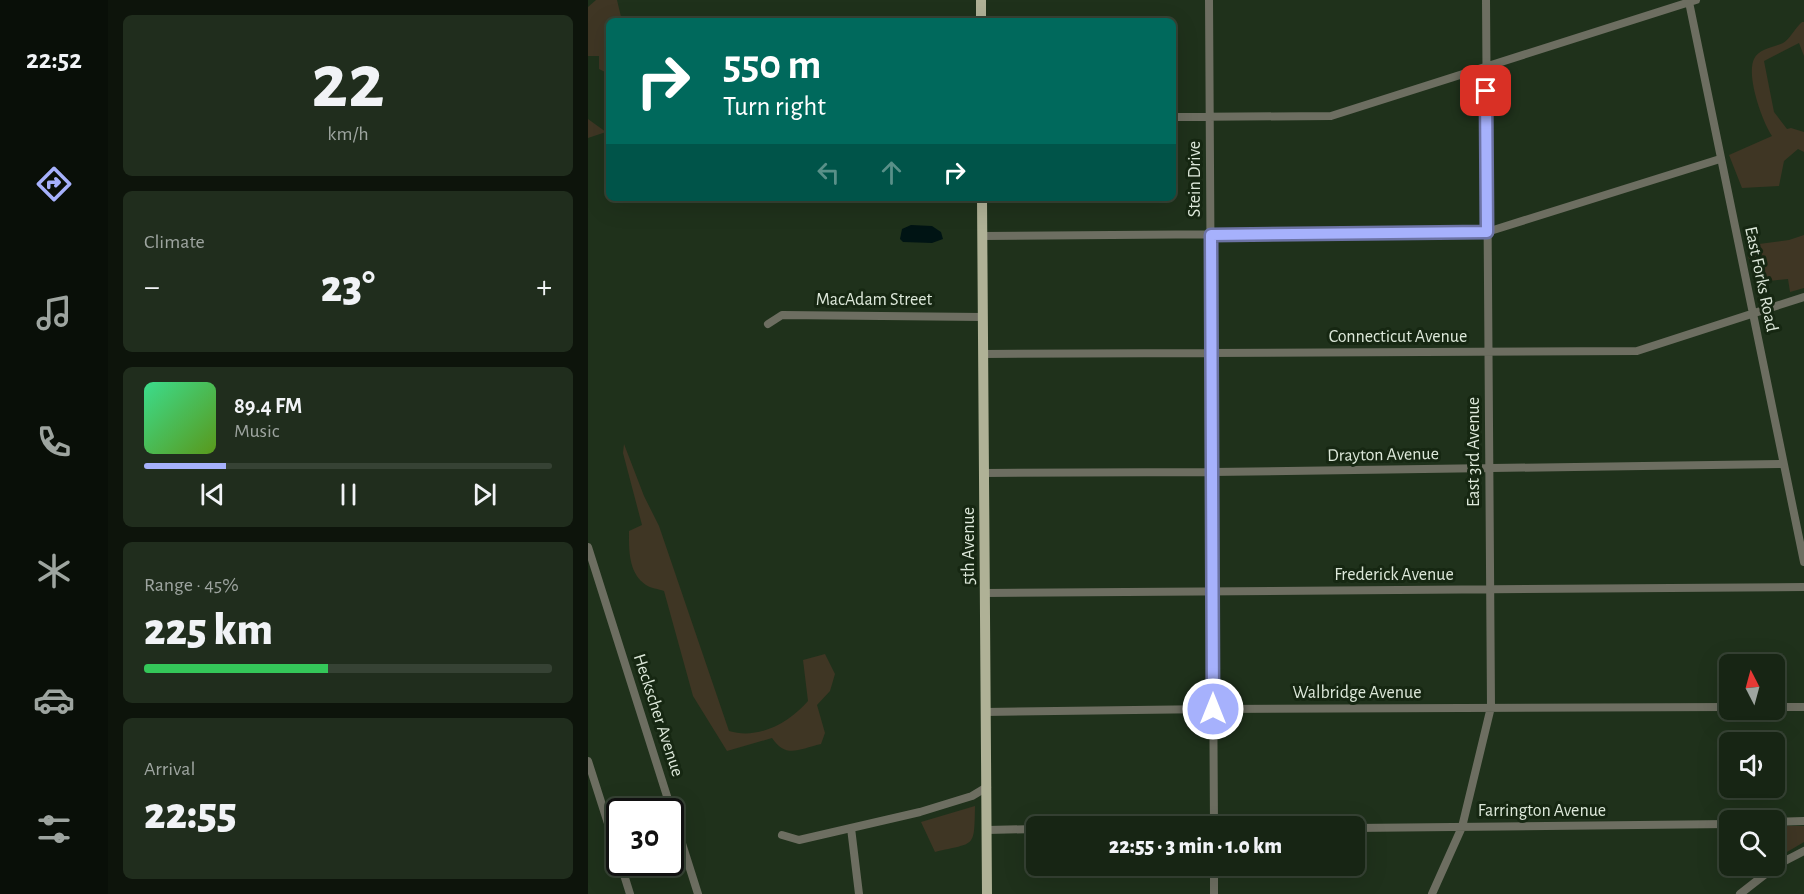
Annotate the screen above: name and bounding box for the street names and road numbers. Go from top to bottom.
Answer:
street label: Stein Drive [1186,141,1204,217]
street label: East Forks Road [1741,225,1781,334]
street label: MacAdam Street [816,291,933,309]
street label: Connecticut Avenue [1329,328,1467,346]
street label: East 3rd Avenue [1465,397,1483,507]
street label: Drayton Avenue [1327,445,1439,465]
street label: 5th Avenue [960,507,978,585]
street label: Frederick Avenue [1334,566,1454,584]
street label: Heckscher Avenue [630,652,686,779]
street label: Walbridge Avenue [1293,684,1421,702]
street label: Farrington Avenue [1478,802,1606,820]

